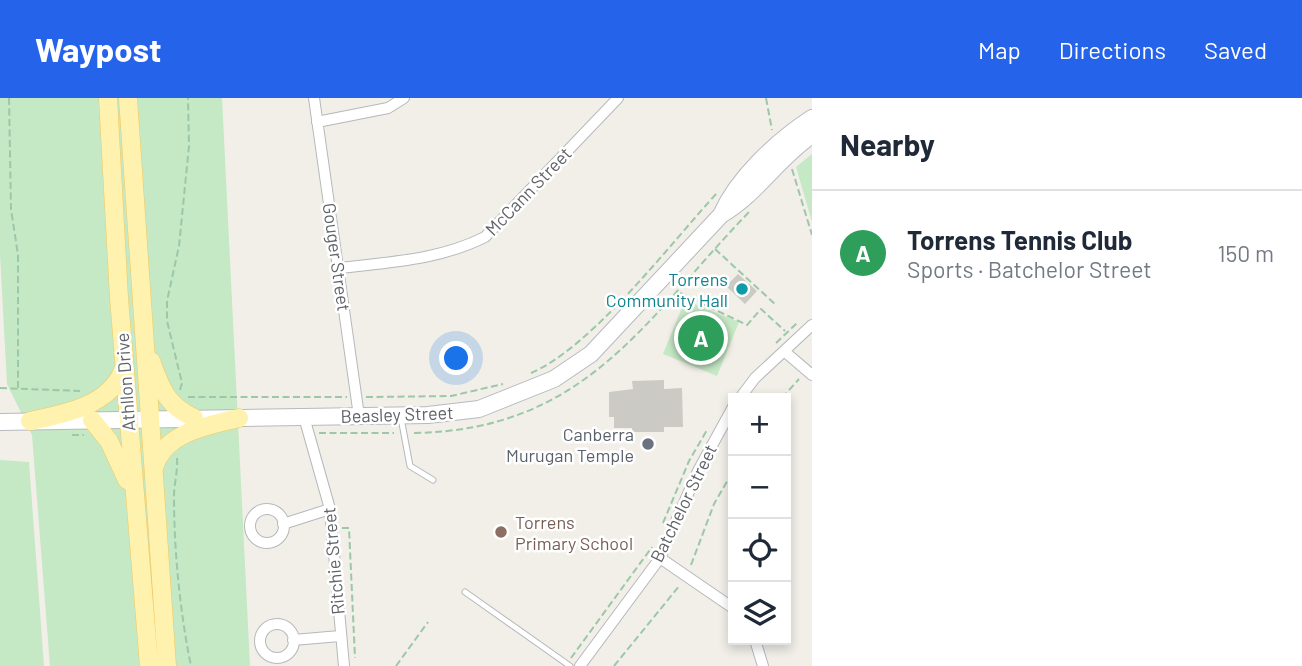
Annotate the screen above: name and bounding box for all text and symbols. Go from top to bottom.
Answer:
text: Waypost [35,29,162,69]
text: Map [978,35,1021,64]
text: Directions [1059,35,1166,64]
text: Saved [1204,35,1267,64]
text: Nearby [840,126,935,162]
street label: McCann Street [480,142,576,240]
street label: Gouger Street [319,201,355,313]
text: Torrens Tennis Club [907,224,1132,255]
text: A [855,239,871,267]
text: 150 m [1218,239,1274,267]
text: Sports · Batchelor Street [907,255,1152,283]
place label: Torrens Community Hall [606,268,728,311]
marker: Torrens Community Hall [734,281,750,297]
pin: A [678,312,724,364]
street label: Athllon Drive [111,332,139,432]
your location [439,341,473,375]
map controls [728,393,791,645]
button: + [728,393,791,456]
street label: Beasley Street [340,401,454,427]
place label: Canberra Murugan Temple [506,423,634,466]
marker: Canberra Murugan Temple [640,436,656,452]
street label: Batchelor Street [645,440,721,566]
button: − [728,456,791,519]
street label: Ritchie Street [317,506,349,616]
place label: Torrens Primary School [515,511,633,554]
button: locate [728,519,791,582]
marker: Torrens Primary School [493,524,509,540]
button: layers [728,582,791,645]

